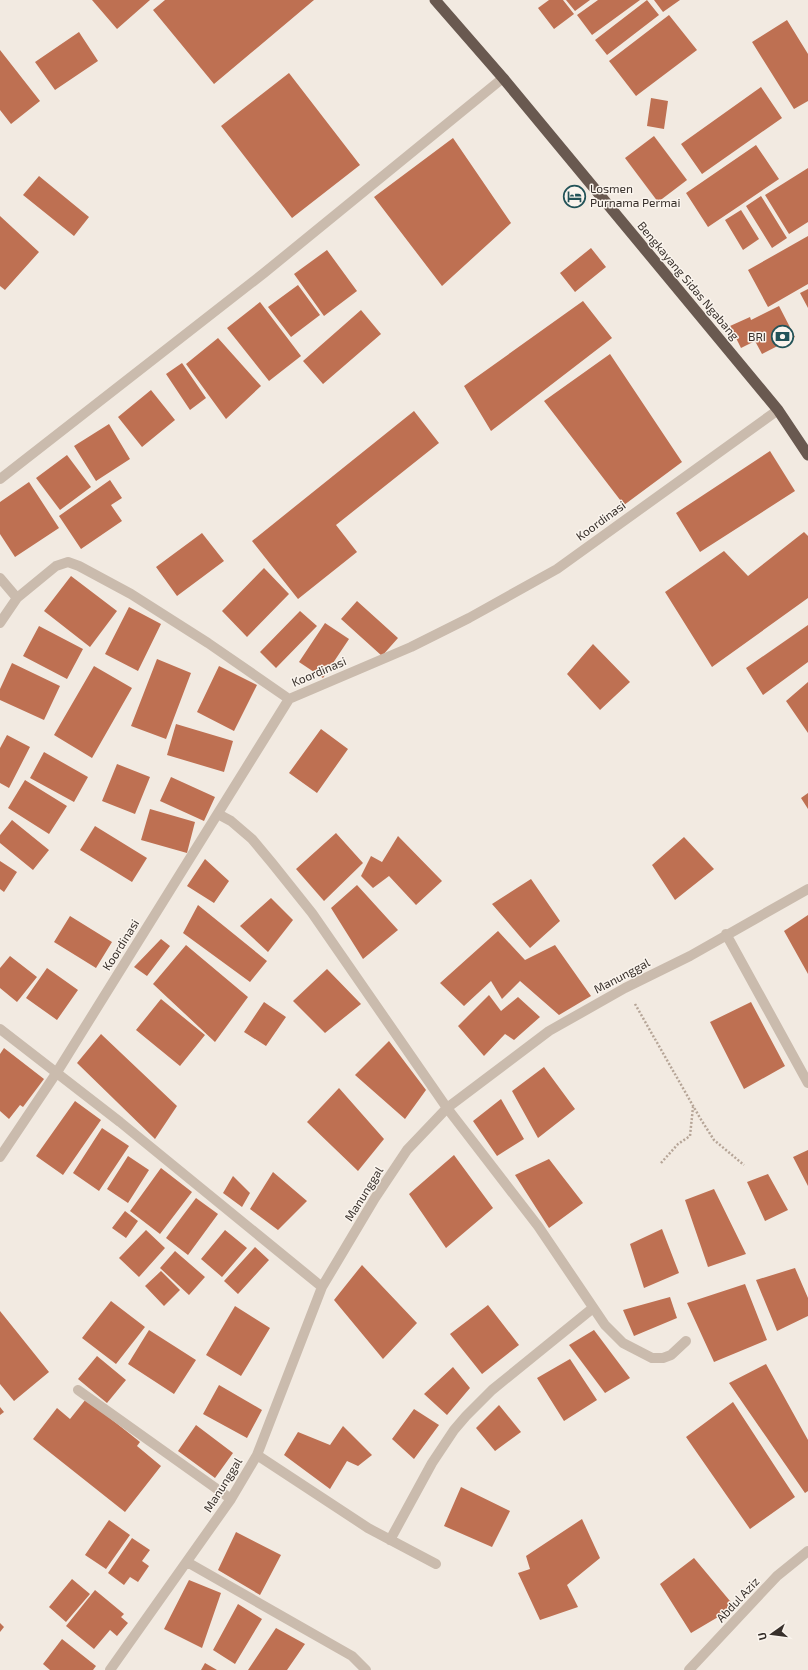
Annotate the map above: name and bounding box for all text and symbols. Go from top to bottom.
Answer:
place label: Losmen Purnama Permai [590,181,680,209]
hotel icon: Losmen Purnama Permai [561,183,587,209]
street label: Bengkayang Sidas Ngabang [635,218,743,343]
bank icon: BRI [769,324,795,350]
place label: BRI [748,329,766,343]
street label: Koordinasi [573,498,628,543]
street label: Koordinasi [289,653,348,689]
street label: Koordinasi [99,916,141,973]
street label: Manunggal [591,954,652,996]
street label: Manunggal [341,1163,386,1223]
street label: Manunggal [200,1454,245,1514]
street label: Abdul Aziz [713,1574,762,1625]
north arrow [752,1614,792,1654]
text: U [755,1631,769,1642]

